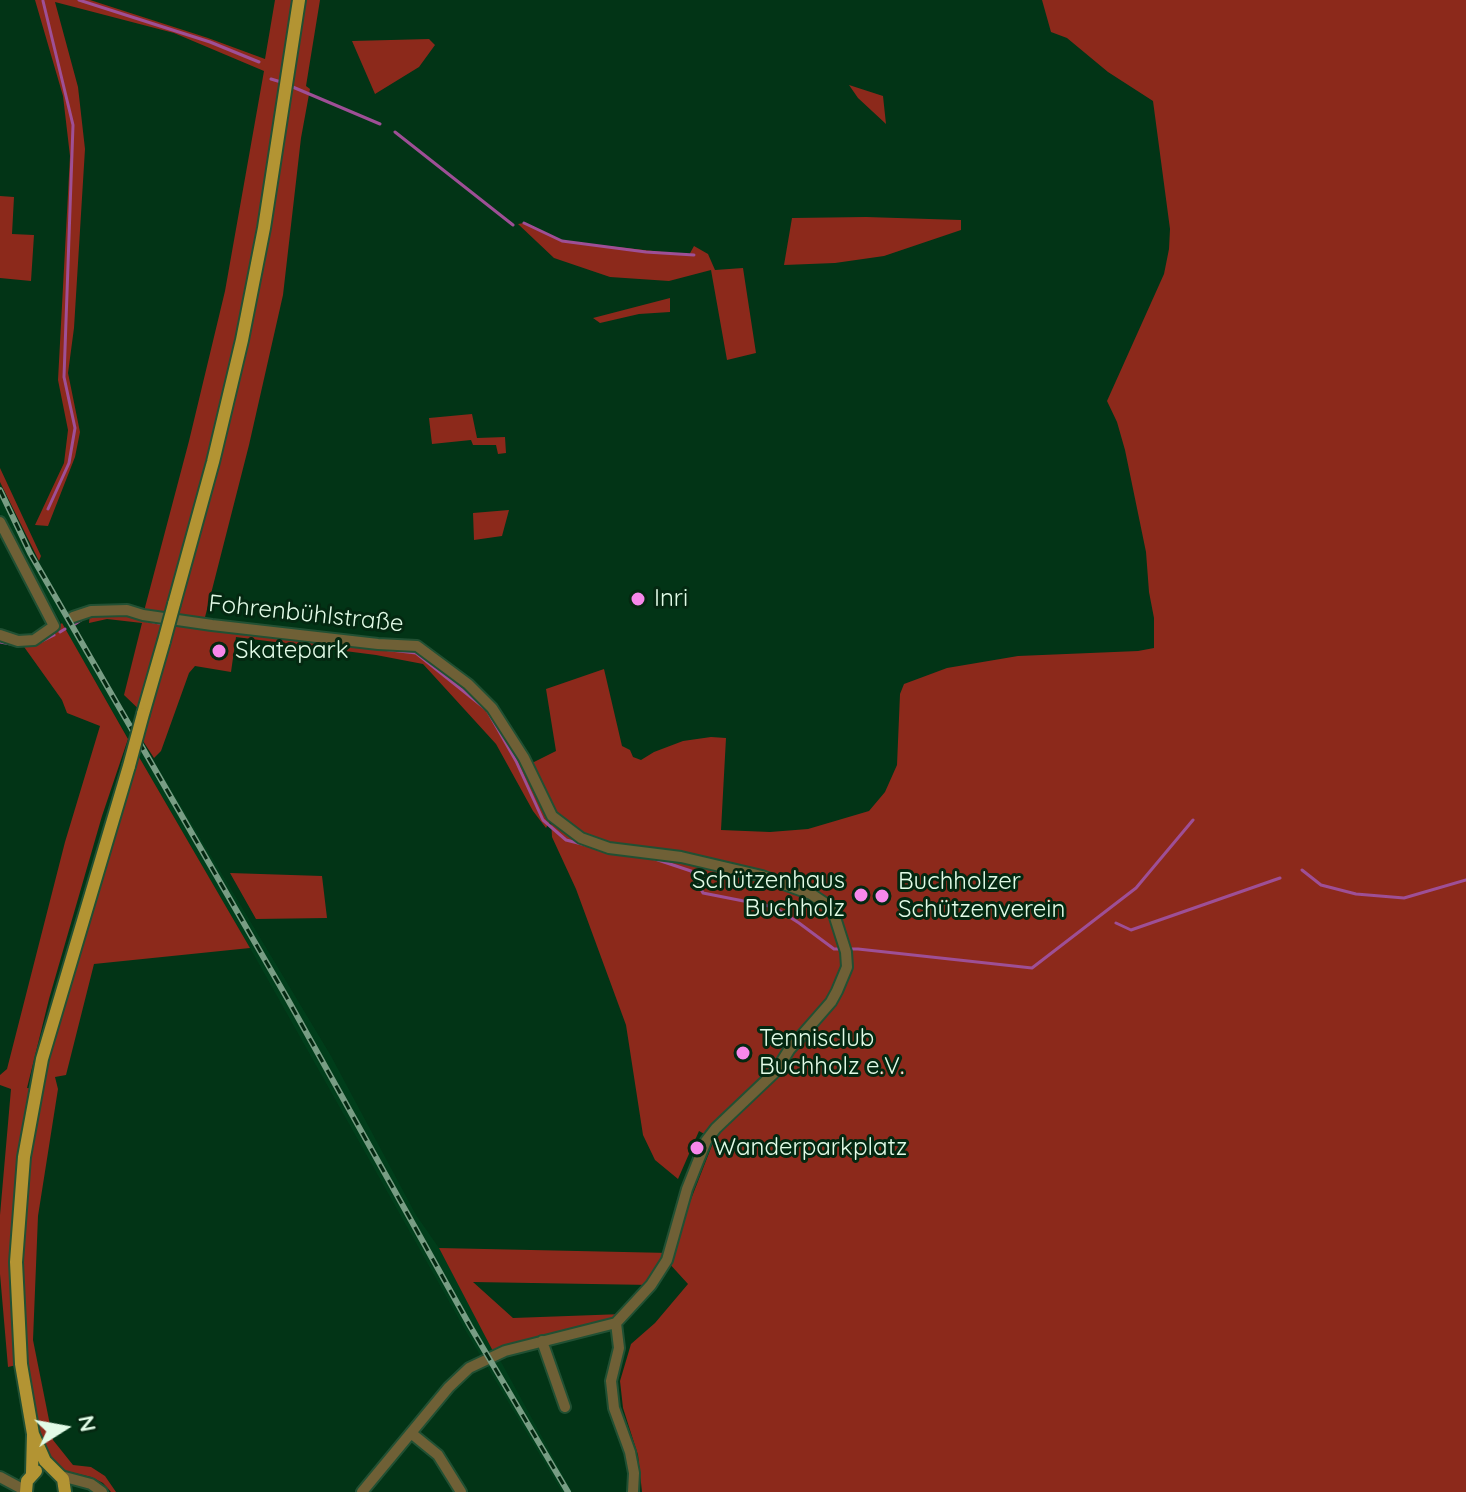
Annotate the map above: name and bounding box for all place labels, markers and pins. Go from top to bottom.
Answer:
place label: Inri [654,585,688,613]
marker: Inri [629,590,647,608]
place label: Skatepark [235,637,349,665]
marker: Skatepark [210,642,228,660]
place label: Schützenhaus Buchholz [692,867,845,923]
place label: Buchholzer Schützenverein [898,868,1065,924]
marker: Schützenhaus Buchholz [852,886,870,904]
marker: Buchholzer Schützenverein [873,887,891,905]
place label: Tennisclub Buchholz e.V. [759,1025,904,1081]
marker: Tennisclub Buchholz e.V. [734,1044,752,1062]
place label: Wanderparkplatz [713,1134,907,1162]
marker: Wanderparkplatz [688,1139,706,1157]

